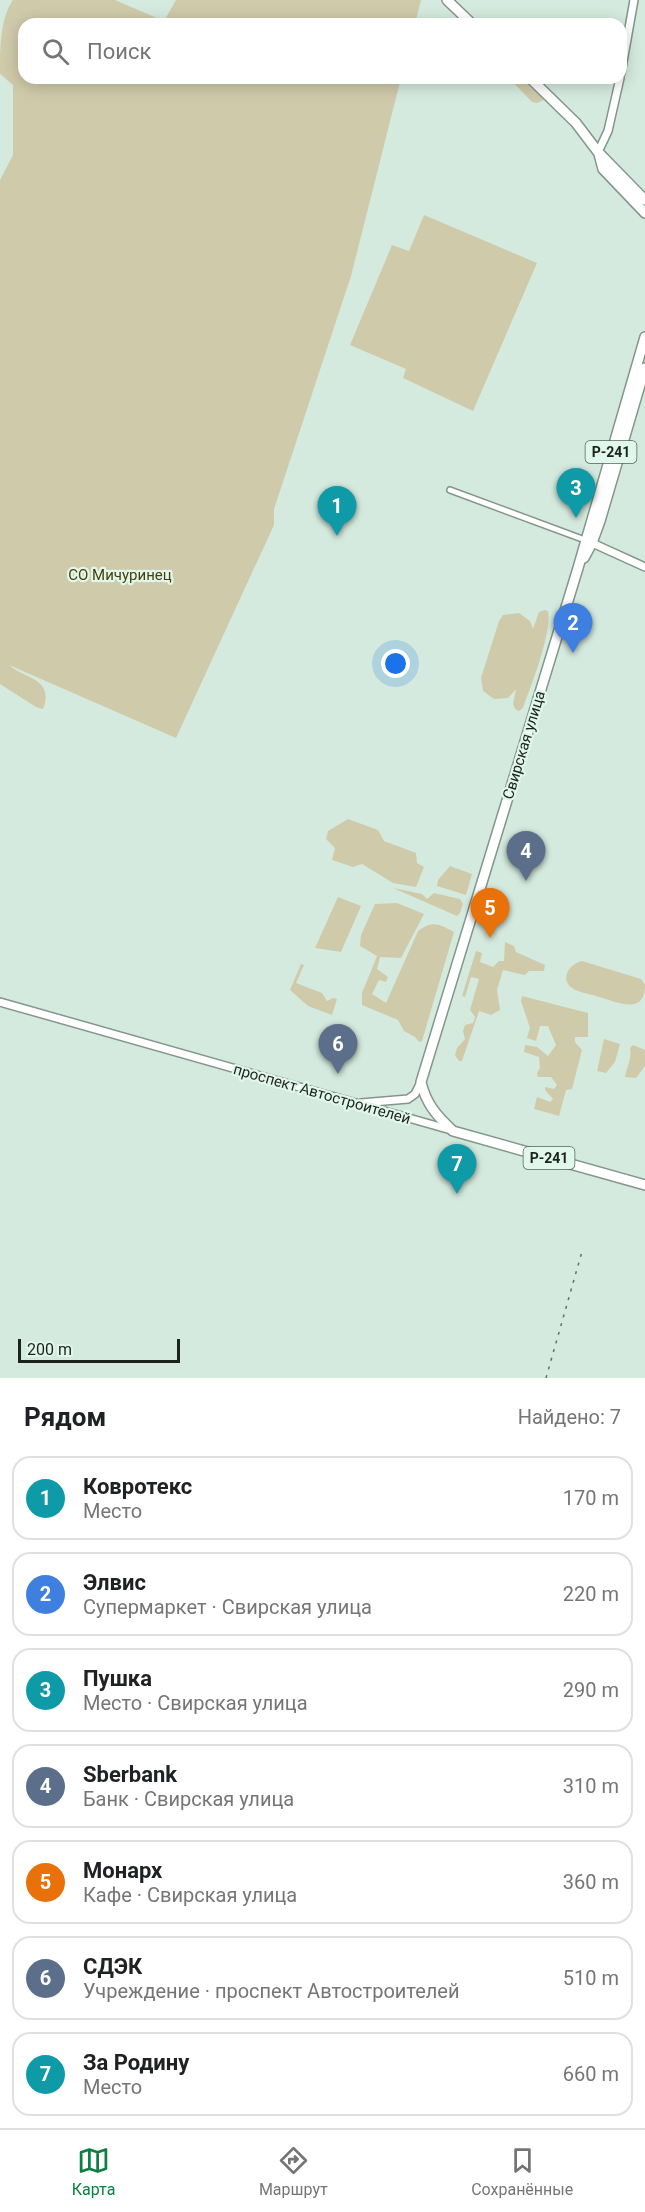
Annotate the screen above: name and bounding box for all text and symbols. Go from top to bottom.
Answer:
search box [18,18,627,84]
icon: search [39,35,72,68]
text: Поиск [87,39,151,64]
road number: Р-241 [586,441,636,463]
pin: 3 [556,468,596,518]
pin: 1 [318,486,356,536]
park label: СО Мичуринец [68,566,172,584]
pin: 2 [554,604,592,653]
your location [381,649,410,678]
street label: Свирская улица [499,688,549,802]
pin: 4 [506,832,546,881]
pin: 5 [470,888,510,938]
pin: 6 [318,1024,358,1074]
street label: проспект Автостроителей [231,1060,413,1128]
pin: 7 [438,1144,476,1194]
road number: Р-241 [524,1147,574,1169]
scale bar [18,1336,180,1364]
text: 200 m [27,1340,72,1359]
text: Рядом [24,1402,106,1432]
text: Найдено: 7 [518,1405,621,1429]
text: Ковротекс [83,1474,192,1499]
text: 1 [40,1486,51,1510]
text: 170 m [563,1486,619,1510]
text: Место [83,1499,142,1523]
text: Элвис [83,1570,146,1595]
text: 2 [40,1582,51,1606]
text: 220 m [563,1582,619,1606]
text: Супермаркет · Свирская улица [83,1595,372,1619]
text: Пушка [83,1666,152,1691]
text: 3 [40,1678,51,1702]
text: 290 m [563,1678,619,1702]
text: Место · Свирская улица [83,1691,308,1715]
text: Sberbank [83,1762,177,1787]
text: 4 [40,1774,51,1798]
text: 310 m [563,1774,619,1798]
text: Банк · Свирская улица [83,1787,294,1811]
text: Монарх [83,1858,162,1883]
text: 5 [40,1870,51,1894]
text: 360 m [563,1870,619,1894]
text: Кафе · Свирская улица [83,1883,297,1907]
text: СДЭК [83,1954,142,1979]
text: 6 [40,1966,51,1990]
text: 510 m [563,1966,619,1990]
text: Учреждение · проспект Автостроителей [83,1979,459,2003]
text: За Родину [83,2050,189,2075]
text: 7 [40,2062,51,2086]
text: 660 m [563,2062,619,2086]
text: Место [83,2075,142,2099]
tab: Карта [72,2144,115,2199]
tab: Маршрут [259,2144,328,2199]
tab: Сохранённые [471,2144,573,2199]

